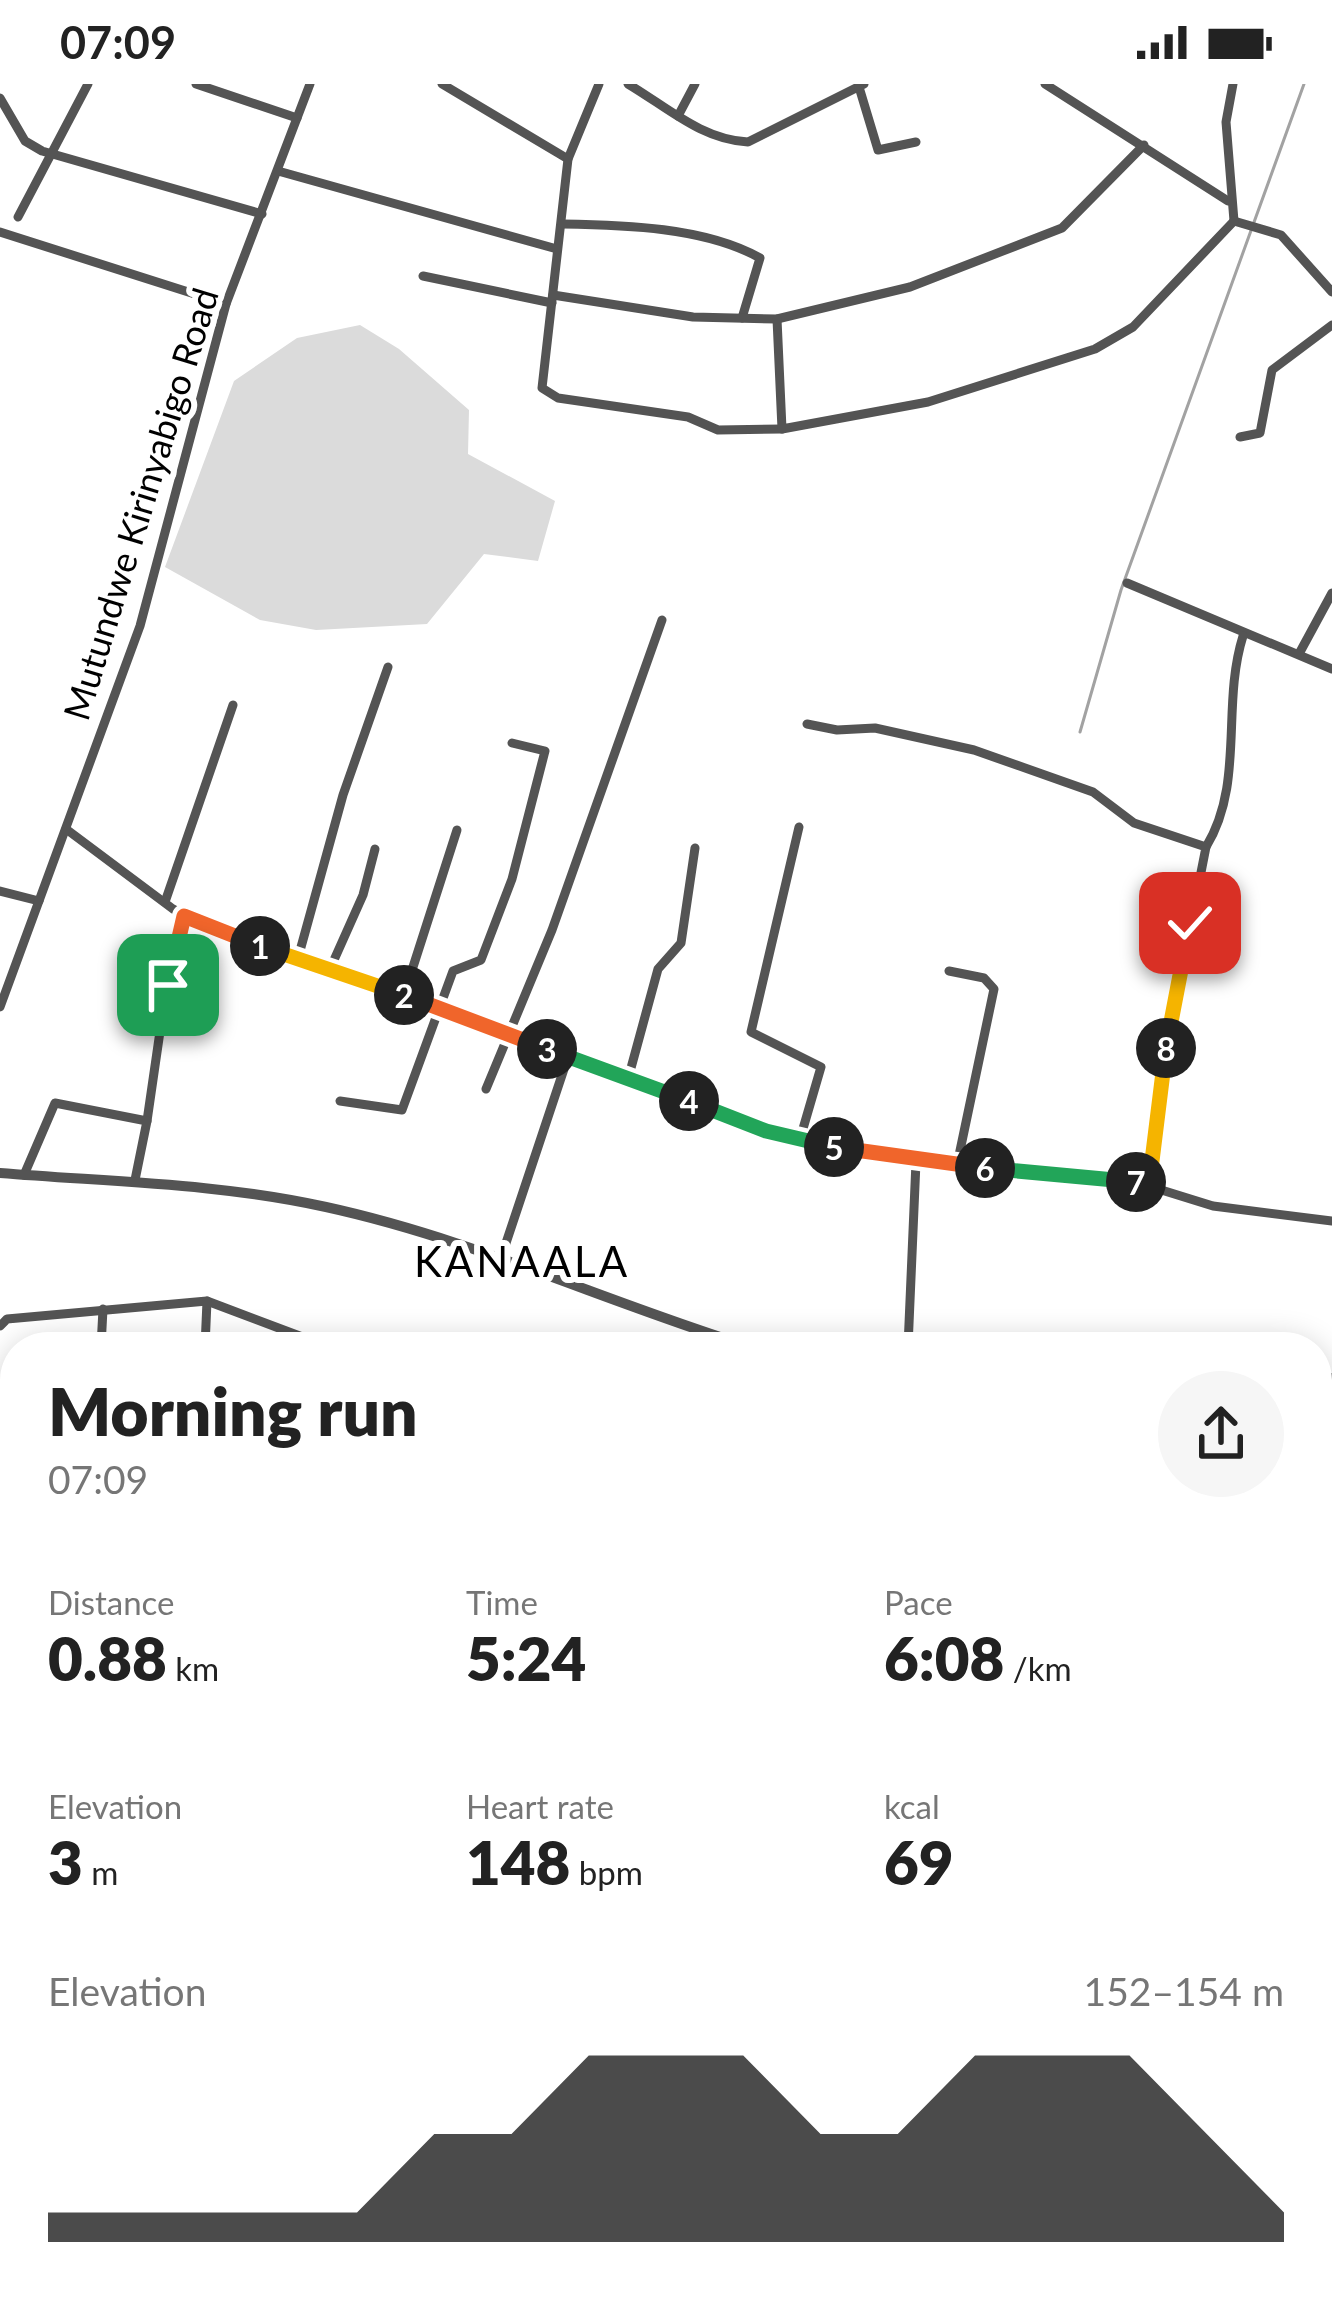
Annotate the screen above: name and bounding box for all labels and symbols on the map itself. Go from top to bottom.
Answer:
street label: Mutundwe Kirinyabigo Road [53,282,227,725]
pin [1139,872,1241,974]
pin: 1 [230,916,290,976]
pin [117,934,219,1036]
pin: 2 [374,965,434,1025]
pin: 8 [1136,1018,1196,1078]
pin: 3 [517,1019,577,1079]
pin: 4 [659,1071,719,1131]
pin: 5 [804,1117,864,1177]
pin: 6 [955,1138,1015,1198]
pin: 7 [1106,1152,1166,1212]
district label: KANAALA [414,1236,630,1286]

